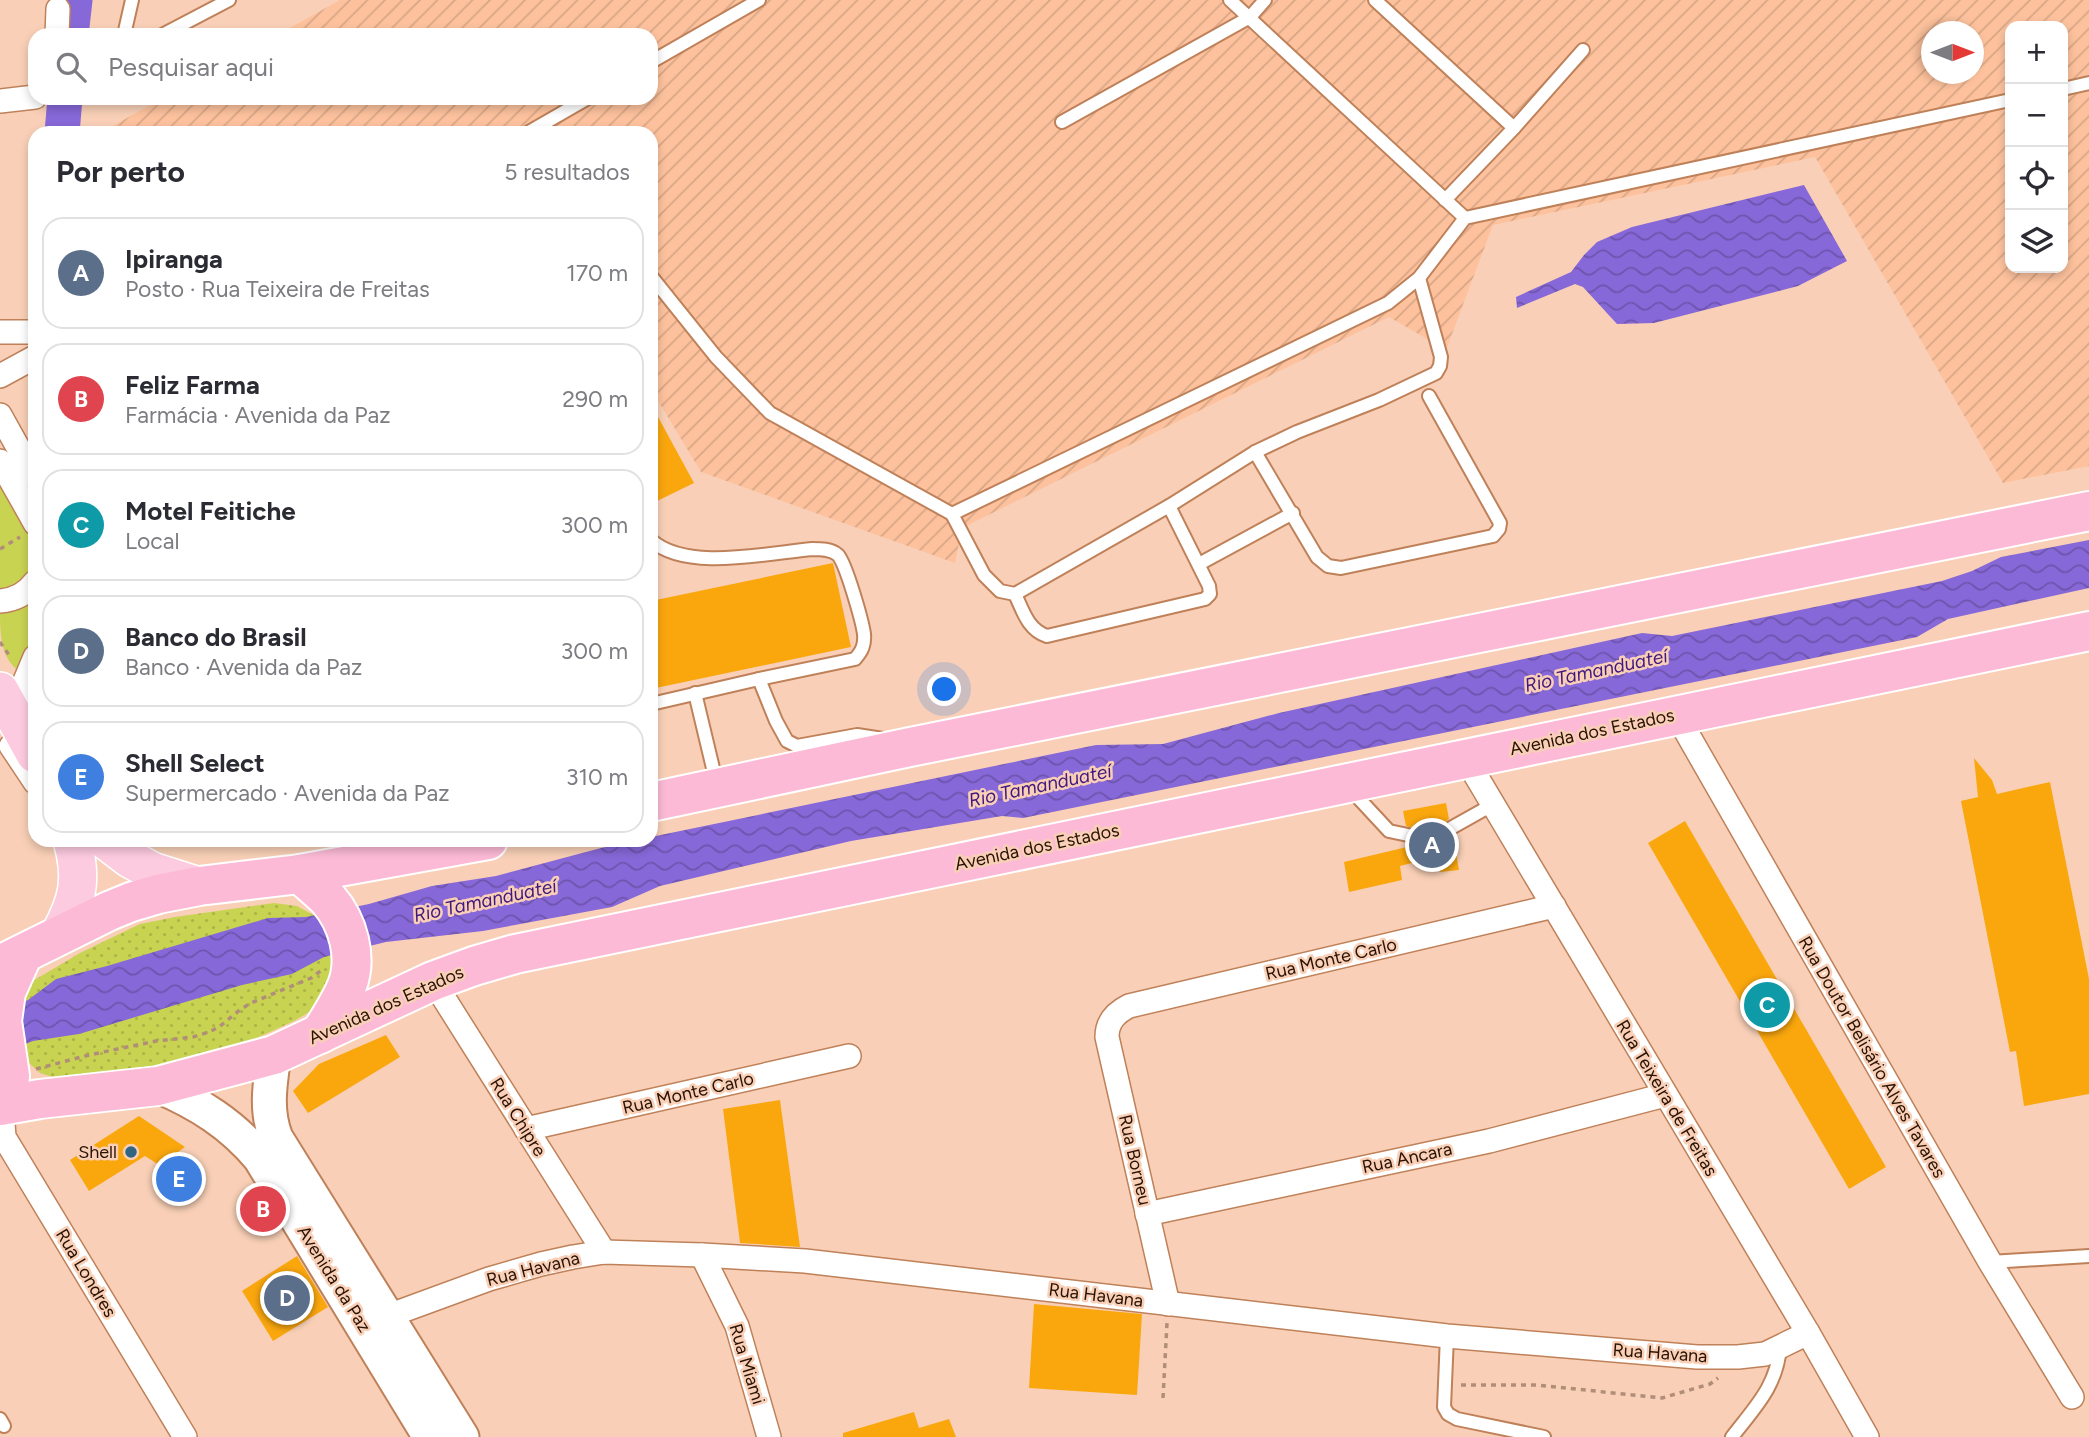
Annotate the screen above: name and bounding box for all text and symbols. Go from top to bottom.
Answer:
north arrow [1921,21,1984,84]
map controls [2005,21,2068,273]
button: + [2005,21,2068,84]
search box [28,28,658,105]
icon: search [52,48,90,86]
text: Pesquisar aqui [108,51,274,83]
button: − [2005,84,2068,147]
button: locate [2005,147,2068,210]
text: Por perto [56,153,185,190]
text: 5 resultados [504,158,630,186]
button: layers [2005,210,2068,273]
text: Ipiranga [125,243,223,275]
text: A [73,259,89,287]
text: 170 m [566,259,628,287]
text: Posto · Rua Teixeira de Freitas [125,275,430,303]
text: Feliz Farma [125,369,260,401]
text: B [74,385,88,413]
text: 290 m [562,385,628,413]
text: Farmácia · Avenida da Paz [125,401,390,429]
text: Motel Feitiche [125,495,296,527]
text: C [73,511,89,539]
text: 300 m [561,511,628,539]
text: Local [125,527,180,555]
text: Banco do Brasil [125,621,307,653]
text: D [73,637,89,665]
text: 300 m [561,637,628,665]
water label: Rio Tamanduateí [1523,644,1672,697]
text: Banco · Avenida da Paz [125,653,362,681]
your location [927,672,961,706]
street label: Avenida dos Estados [1508,704,1676,760]
text: Shell Select [125,747,265,779]
water label: Rio Tamanduateí [967,759,1116,812]
text: E [74,763,88,791]
text: 310 m [566,763,628,791]
text: Supermercado · Avenida da Paz [125,779,450,807]
street label: Avenida dos Estados [953,819,1121,875]
pin: A [1409,819,1455,871]
water label: Rio Tamanduateí [412,874,561,927]
street label: Rua Doutor Belisário Alves Tavares [1794,932,1950,1182]
street label: Rua Monte Carlo [1263,933,1399,985]
street label: Avenida dos Estados [305,961,467,1049]
pin: C [1744,979,1790,1031]
street label: Rua Teixeira de Freitas [1612,1016,1722,1180]
street label: Rua Monte Carlo [620,1067,756,1119]
street label: Rua Chipre [485,1074,551,1161]
street label: Rua Borneu [1114,1113,1156,1207]
street label: Rua Ancara [1360,1138,1454,1178]
place label: Shell [78,1141,117,1163]
marker: Shell [123,1144,139,1160]
pin: E [156,1153,202,1205]
pin: B [240,1183,286,1235]
street label: Avenida da Paz [292,1222,376,1337]
street label: Rua Londres [51,1225,121,1321]
street label: Rua Havana [484,1247,582,1291]
pin: D [264,1272,310,1324]
street label: Rua Havana [1047,1278,1145,1312]
street label: Rua Miami [724,1321,770,1407]
street label: Rua Havana [1612,1339,1708,1367]

